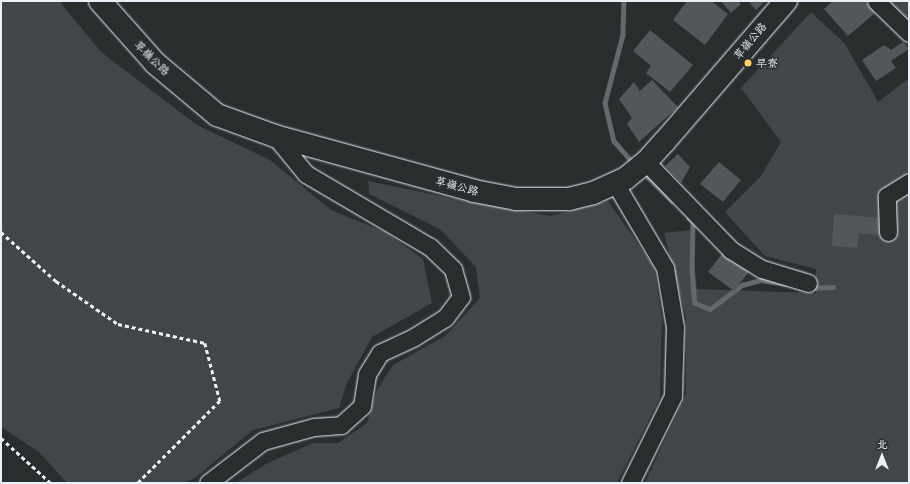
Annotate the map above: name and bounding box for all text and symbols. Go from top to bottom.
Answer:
street label: 草嶺公路 [731,20,769,62]
street label: 草嶺公路 [132,38,172,78]
place label: 早寮 [756,56,778,70]
marker: 早寮 [743,58,753,68]
street label: 草嶺公路 [434,174,480,198]
text: 北 [877,435,888,452]
north arrow [862,436,902,476]

